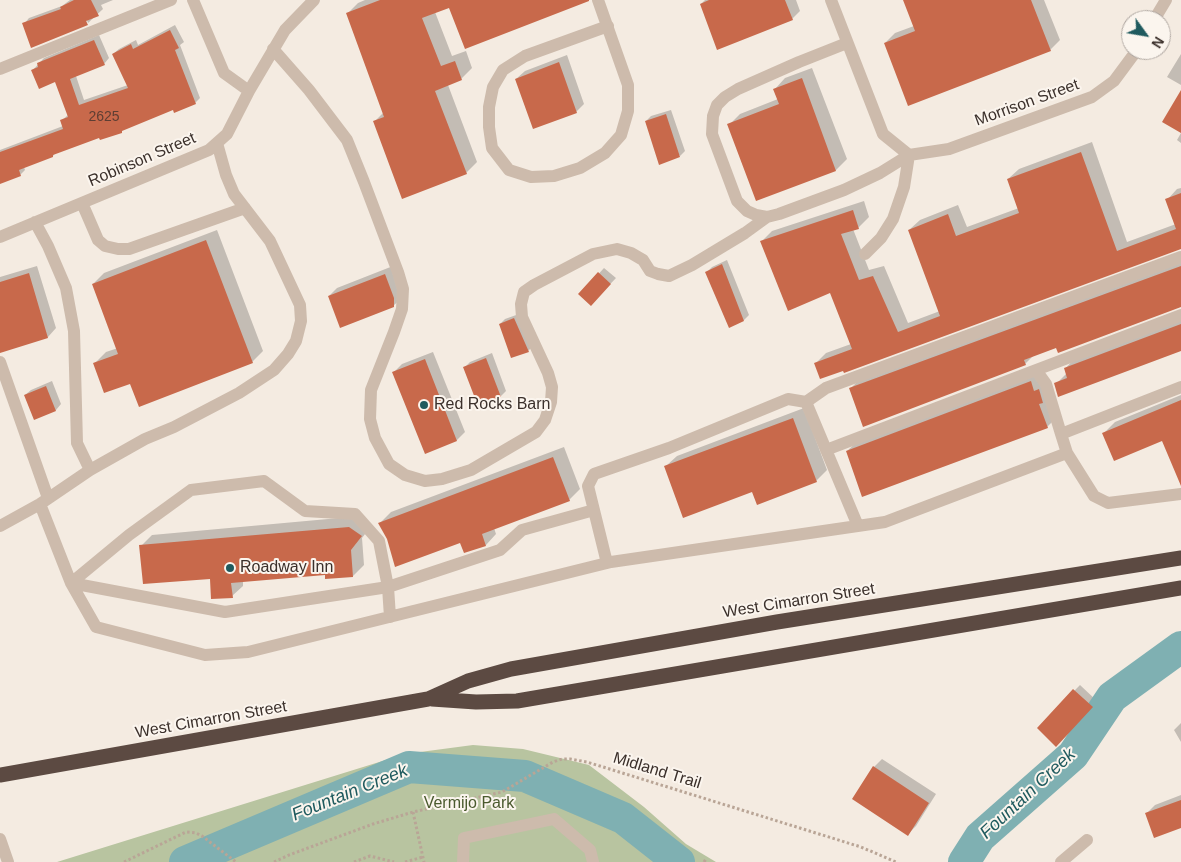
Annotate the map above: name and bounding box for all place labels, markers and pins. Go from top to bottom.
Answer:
place label: Red Rocks Barn [434,395,550,415]
marker: Red Rocks Barn [418,399,430,411]
place label: Roadway Inn [240,558,333,578]
marker: Roadway Inn [224,562,236,574]

